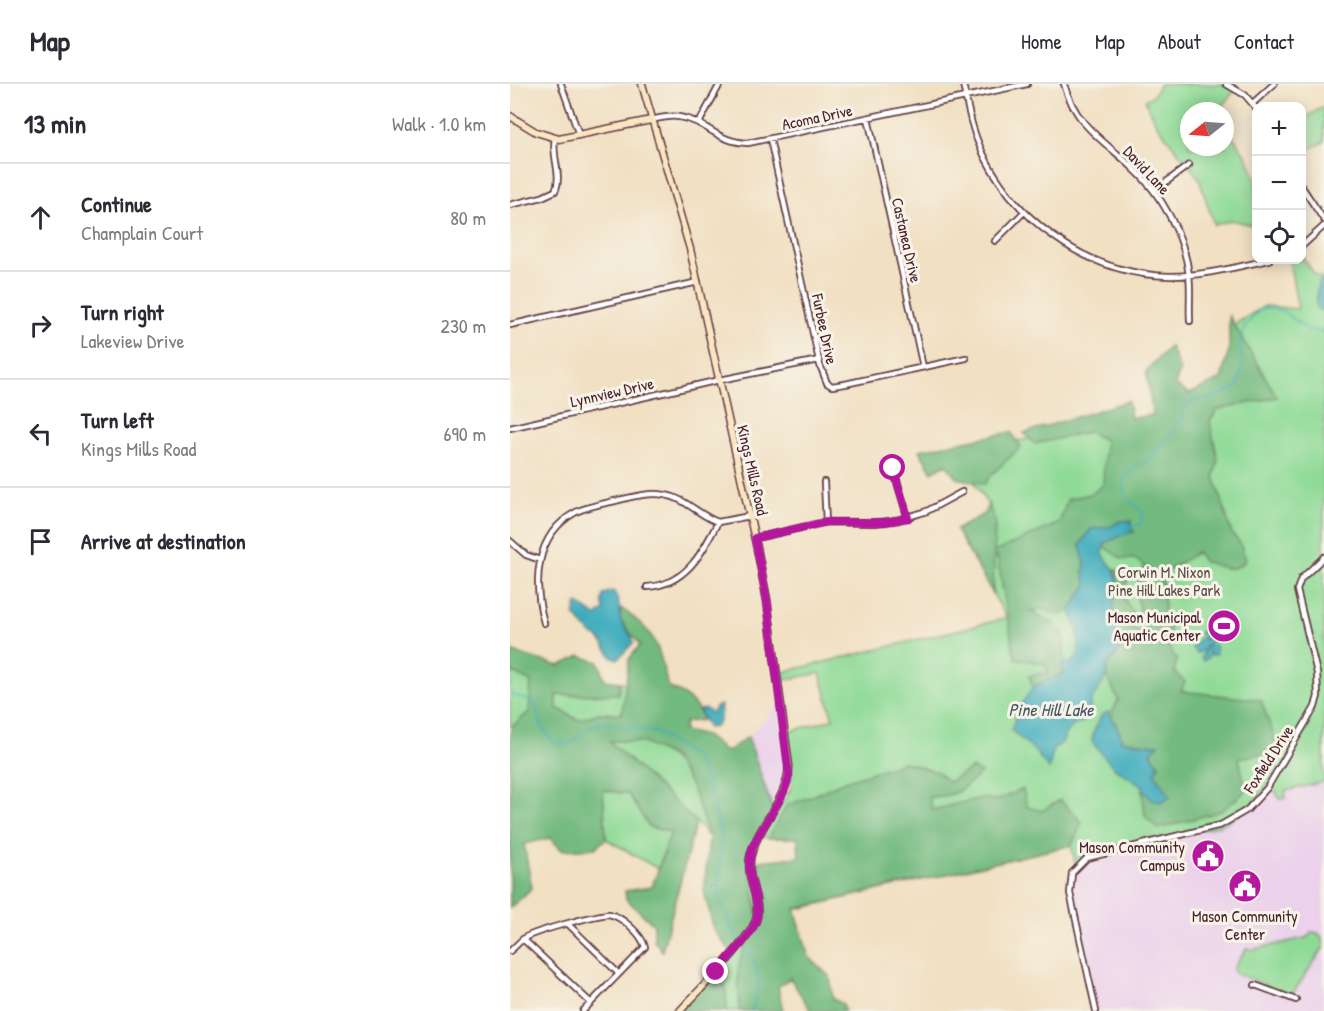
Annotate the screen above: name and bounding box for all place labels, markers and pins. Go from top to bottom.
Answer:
place label: Mason Municipal Aquatic Center [1108,606,1202,646]
sports icon: Mason Municipal Aquatic Center [1206,608,1242,644]
place label: Mason Community Campus [1079,836,1185,876]
public building icon: Mason Community Campus [1190,838,1226,874]
public building icon: Mason Community Center [1227,868,1263,904]
place label: Mason Community Center [1192,905,1298,945]

